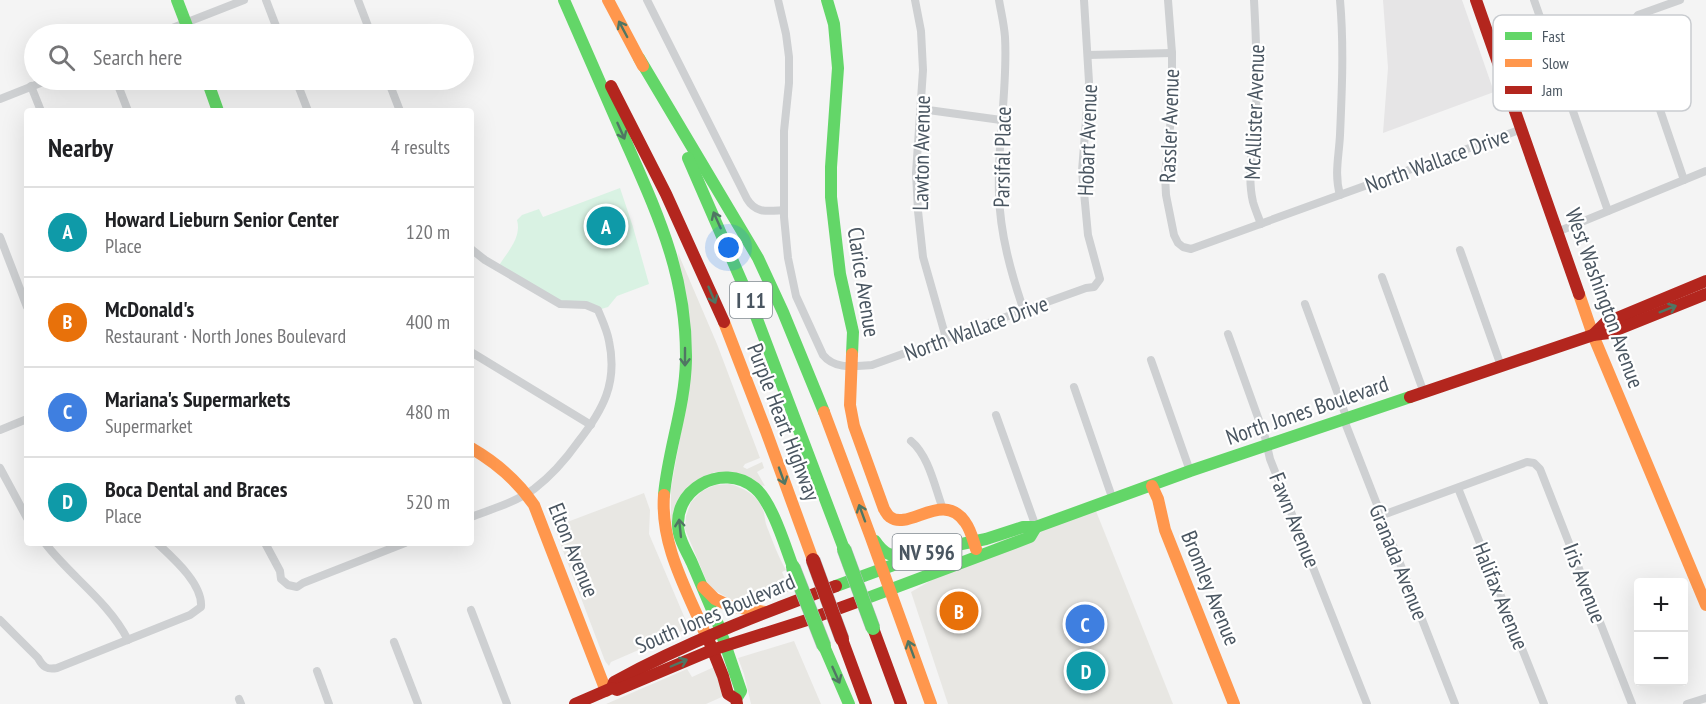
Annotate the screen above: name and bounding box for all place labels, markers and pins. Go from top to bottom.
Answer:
pin: A [586,204,626,248]
pin: B [940,588,978,634]
pin: C [1066,602,1104,646]
pin: D [1066,648,1106,694]

